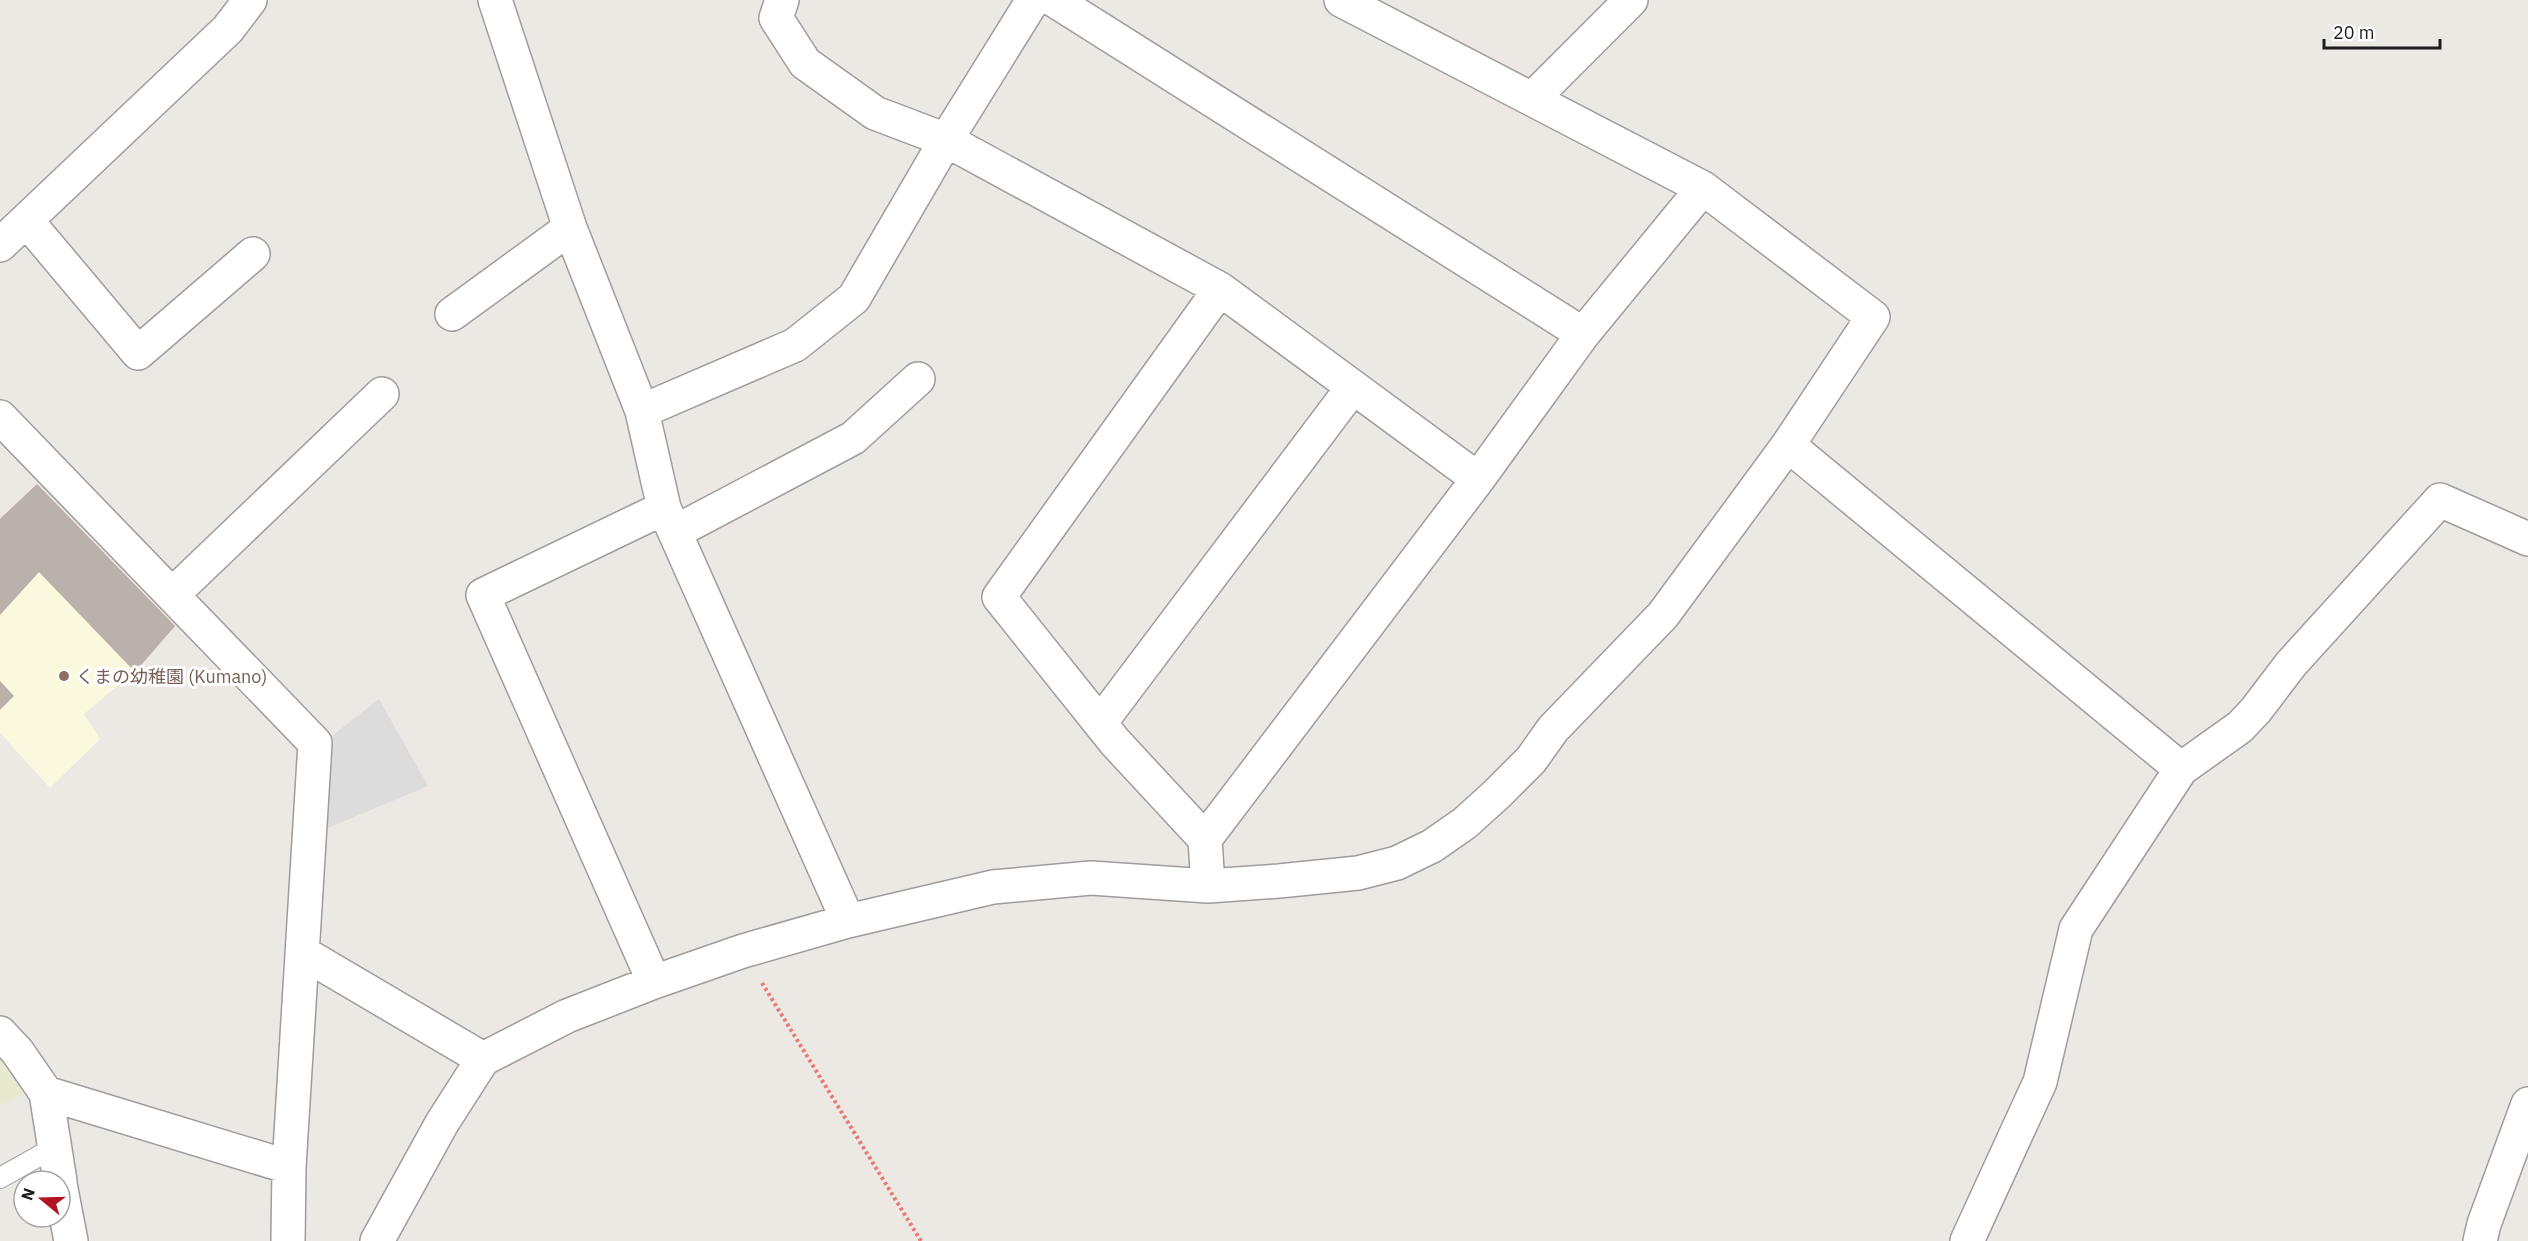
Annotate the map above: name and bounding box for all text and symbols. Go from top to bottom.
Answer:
scale bar [2324,12,2440,50]
text: 20 m [2333,21,2375,44]
place label: くまの幼稚園 (Kumano) [76,665,267,688]
marker: くまの幼稚園 (Kumano) [57,669,71,683]
north arrow [12,1169,72,1229]
text: N [16,1185,39,1203]

